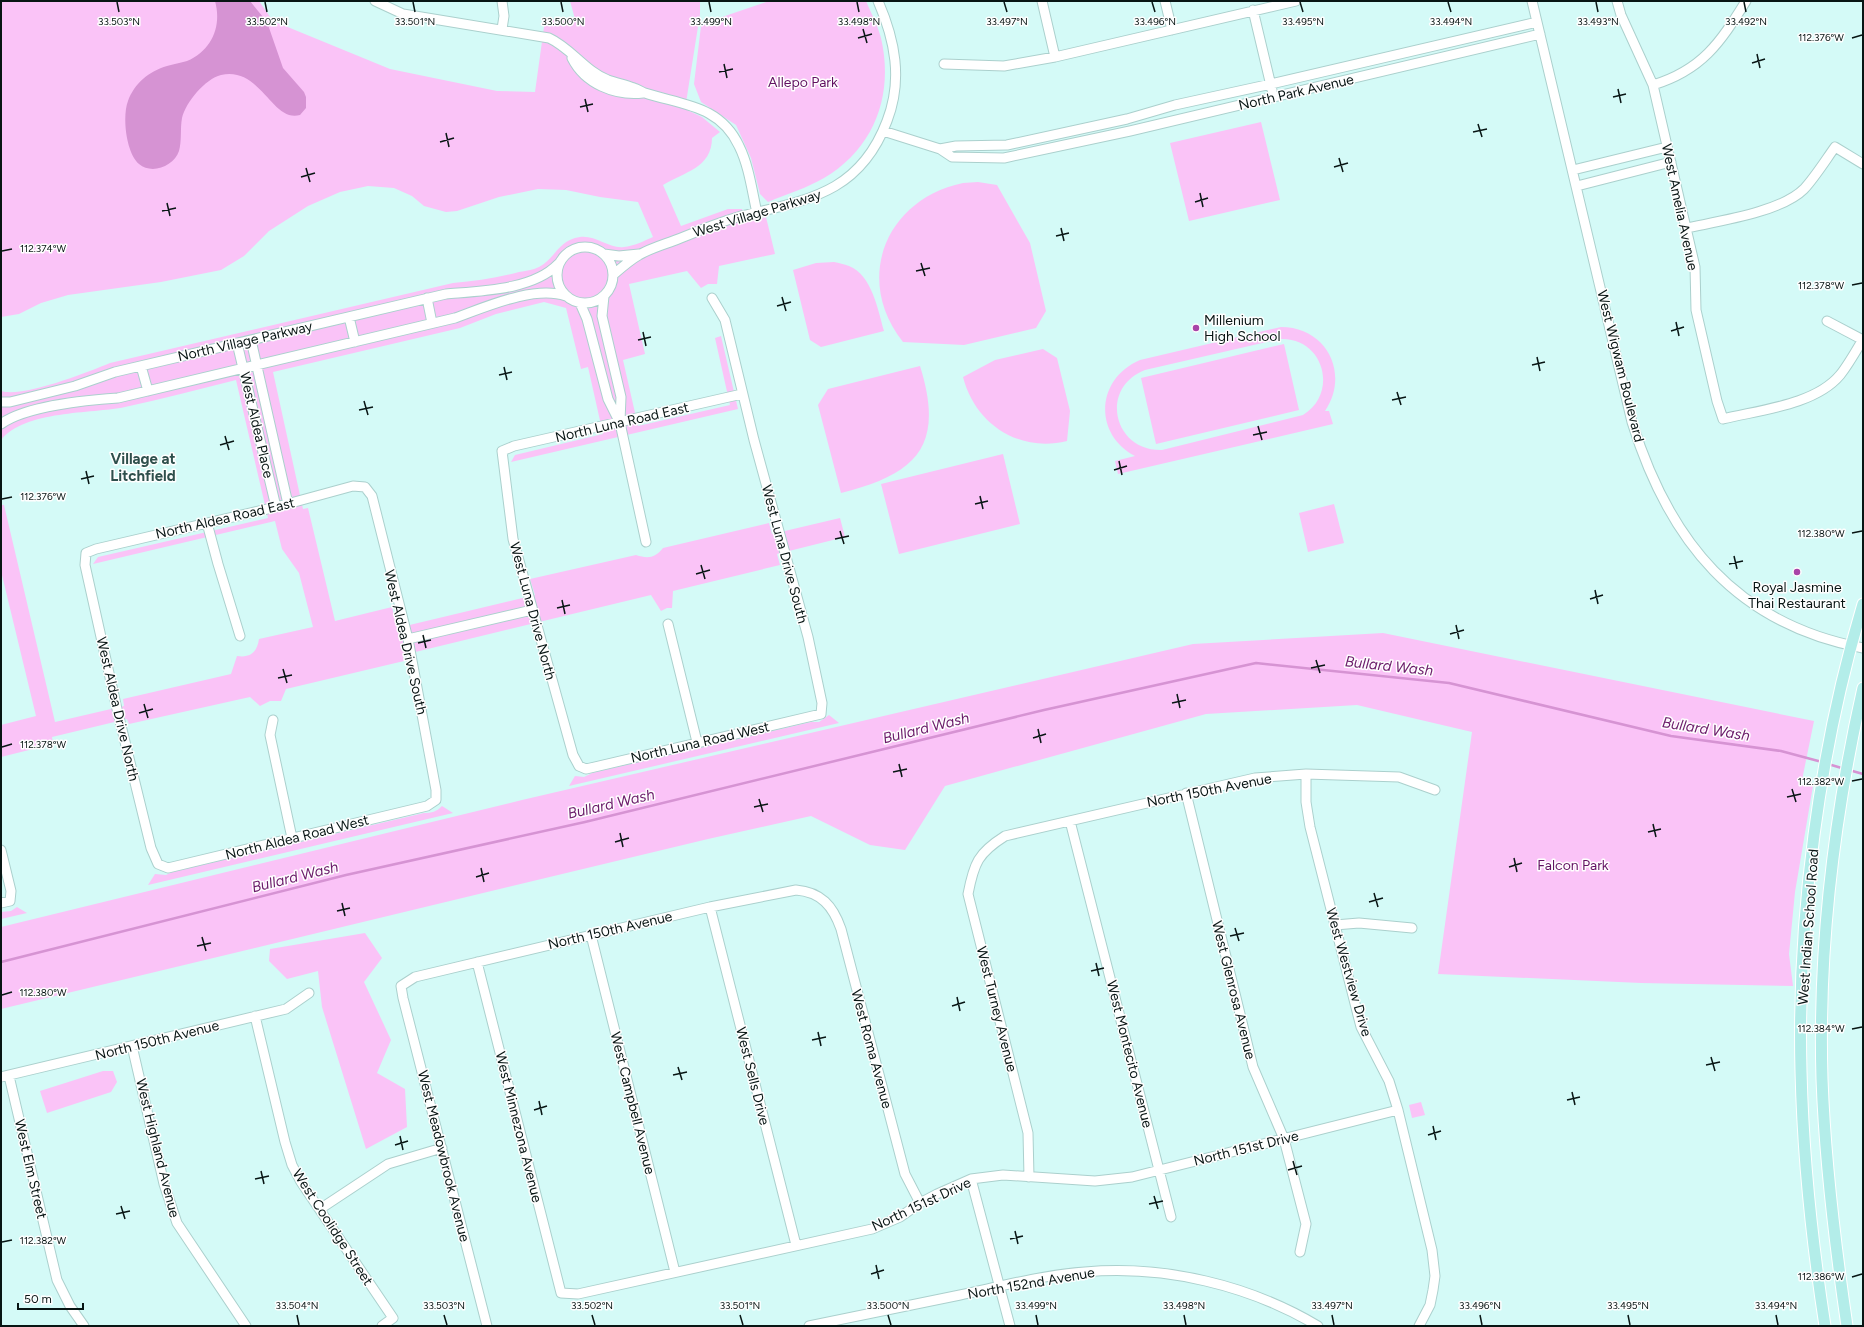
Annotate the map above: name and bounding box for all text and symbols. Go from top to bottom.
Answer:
text: 33.503°N [98,15,140,28]
text: 33.502°N [246,15,288,28]
text: 33.501°N [395,15,435,28]
text: 33.500°N [542,15,584,28]
text: 33.499°N [690,15,732,28]
text: 33.498°N [838,15,880,28]
text: 33.497°N [986,15,1028,28]
text: 33.496°N [1134,15,1176,28]
text: 33.495°N [1282,15,1324,28]
text: 33.494°N [1430,15,1472,28]
text: 33.493°N [1577,15,1619,28]
text: 33.492°N [1725,15,1767,28]
text: 112.376°W [1798,31,1844,44]
street label: North Park Avenue [1237,71,1356,114]
park label: Allepo Park [768,74,838,91]
street label: West Amelia Avenue [1658,142,1701,272]
street label: West Village Parkway [691,186,824,241]
text: 112.374°W [20,242,67,255]
text: 112.378°W [1798,279,1844,292]
street label: West Wigwam Boulevard [1593,288,1648,444]
place label: Millenium High School [1204,312,1281,345]
street label: North Village Parkway [176,318,315,365]
marker: Millenium High School [1191,323,1201,333]
street label: West Aldea Place [236,370,277,480]
street label: North Luna Road East [554,399,691,446]
district label: Village at Litchfield [110,450,176,485]
street label: West Luna Drive South [758,483,811,625]
text: 112.376°W [20,490,66,503]
street label: North Aldea Road East [154,494,296,543]
text: 112.380°W [1797,527,1845,540]
street label: West Luna Drive North [506,540,559,682]
marker: Royal Jasmine Thai Restaurant [1792,567,1802,577]
street label: West Aldea Drive South [381,568,431,716]
place label: Royal Jasmine Thai Restaurant [1748,579,1846,612]
street label: West Aldea Drive North [93,635,142,783]
water label: Bullard Wash [1344,652,1434,680]
water label: Bullard Wash [881,709,971,747]
water label: Bullard Wash [1661,713,1751,745]
street label: North Luna Road West [629,718,771,767]
text: 112.378°W [20,738,66,751]
street label: North 150th Avenue [1145,770,1273,811]
text: 112.382°W [1798,775,1845,788]
water label: Bullard Wash [566,785,656,823]
street label: North Aldea Road West [224,811,371,864]
street label: West Indian School Road [1795,849,1822,1006]
park label: Falcon Park [1537,857,1609,874]
water label: Bullard Wash [250,858,340,896]
street label: West Westview Drive [1322,906,1375,1039]
street label: North 150th Avenue [546,908,674,953]
street label: West Glenrosa Avenue [1208,919,1259,1062]
street label: West Turney Avenue [973,945,1020,1074]
street label: West Montecito Avenue [1103,979,1156,1130]
text: 112.380°W [19,986,67,999]
street label: West Roma Avenue [847,988,896,1111]
street label: North 150th Avenue [93,1017,221,1064]
text: 112.384°W [1797,1022,1845,1035]
street label: West Sells Drive [732,1025,773,1127]
street label: West Campbell Avenue [607,1030,659,1176]
street label: West Minnezona Avenue [492,1050,546,1205]
street label: West Meadowbrook Avenue [414,1069,473,1244]
street label: West Highland Avenue [132,1077,183,1220]
street label: West Elm Street [11,1118,50,1221]
street label: North 151st Drive [1192,1127,1301,1170]
street label: West Coolidge Street [289,1166,377,1289]
street label: North 151st Drive [869,1174,974,1235]
text: 112.382°W [20,1234,67,1247]
street label: North 152nd Avenue [966,1264,1096,1303]
text: 112.386°W [1798,1270,1845,1283]
scale bar [18,1285,83,1311]
text: 50 m [24,1292,52,1306]
text: 33.504°N [276,1299,318,1312]
text: 33.503°N [423,1299,465,1312]
text: 33.502°N [571,1299,613,1312]
text: 33.501°N [720,1299,760,1312]
text: 33.500°N [867,1299,909,1312]
text: 33.499°N [1015,1299,1057,1312]
text: 33.498°N [1163,1299,1205,1312]
text: 33.497°N [1311,1299,1353,1312]
text: 33.496°N [1459,1299,1501,1312]
text: 33.495°N [1607,1299,1649,1312]
text: 33.494°N [1755,1299,1797,1312]

